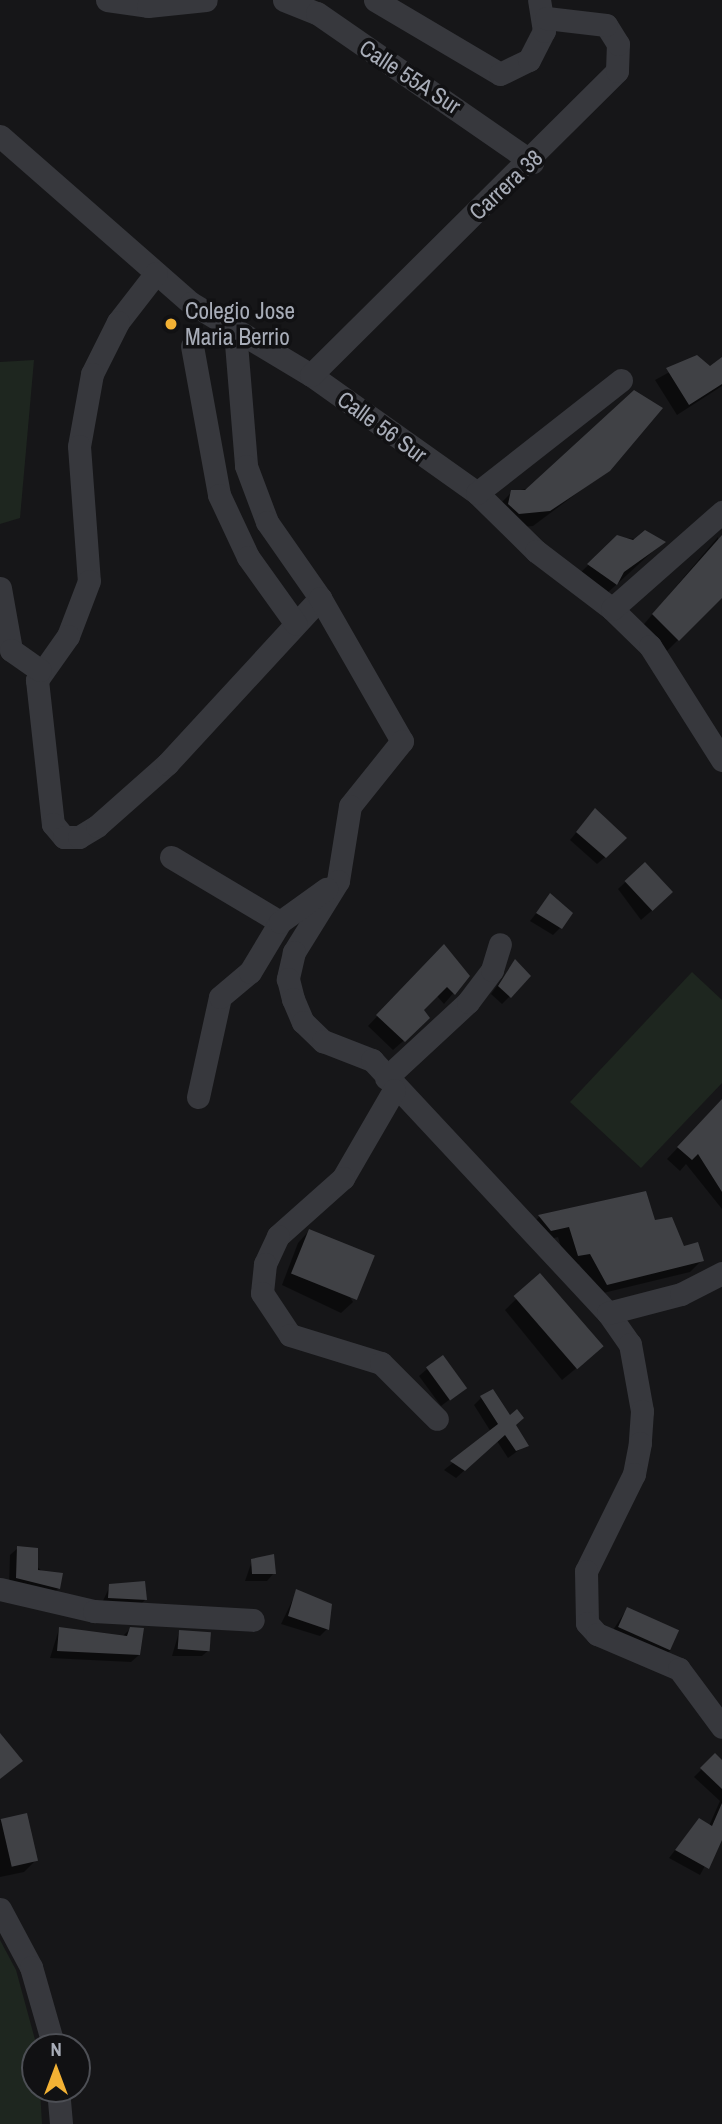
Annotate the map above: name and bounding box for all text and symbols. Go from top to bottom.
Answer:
street label: Calle 55A Sur [354,34,466,120]
street label: Carrera 38 [464,144,548,226]
place label: Colegio Jose Maria Berrio [185,297,295,351]
marker: Colegio Jose Maria Berrio [163,316,179,332]
street label: Calle 56 Sur [332,385,432,469]
north arrow [21,2033,91,2103]
text: N [50,2036,62,2062]

